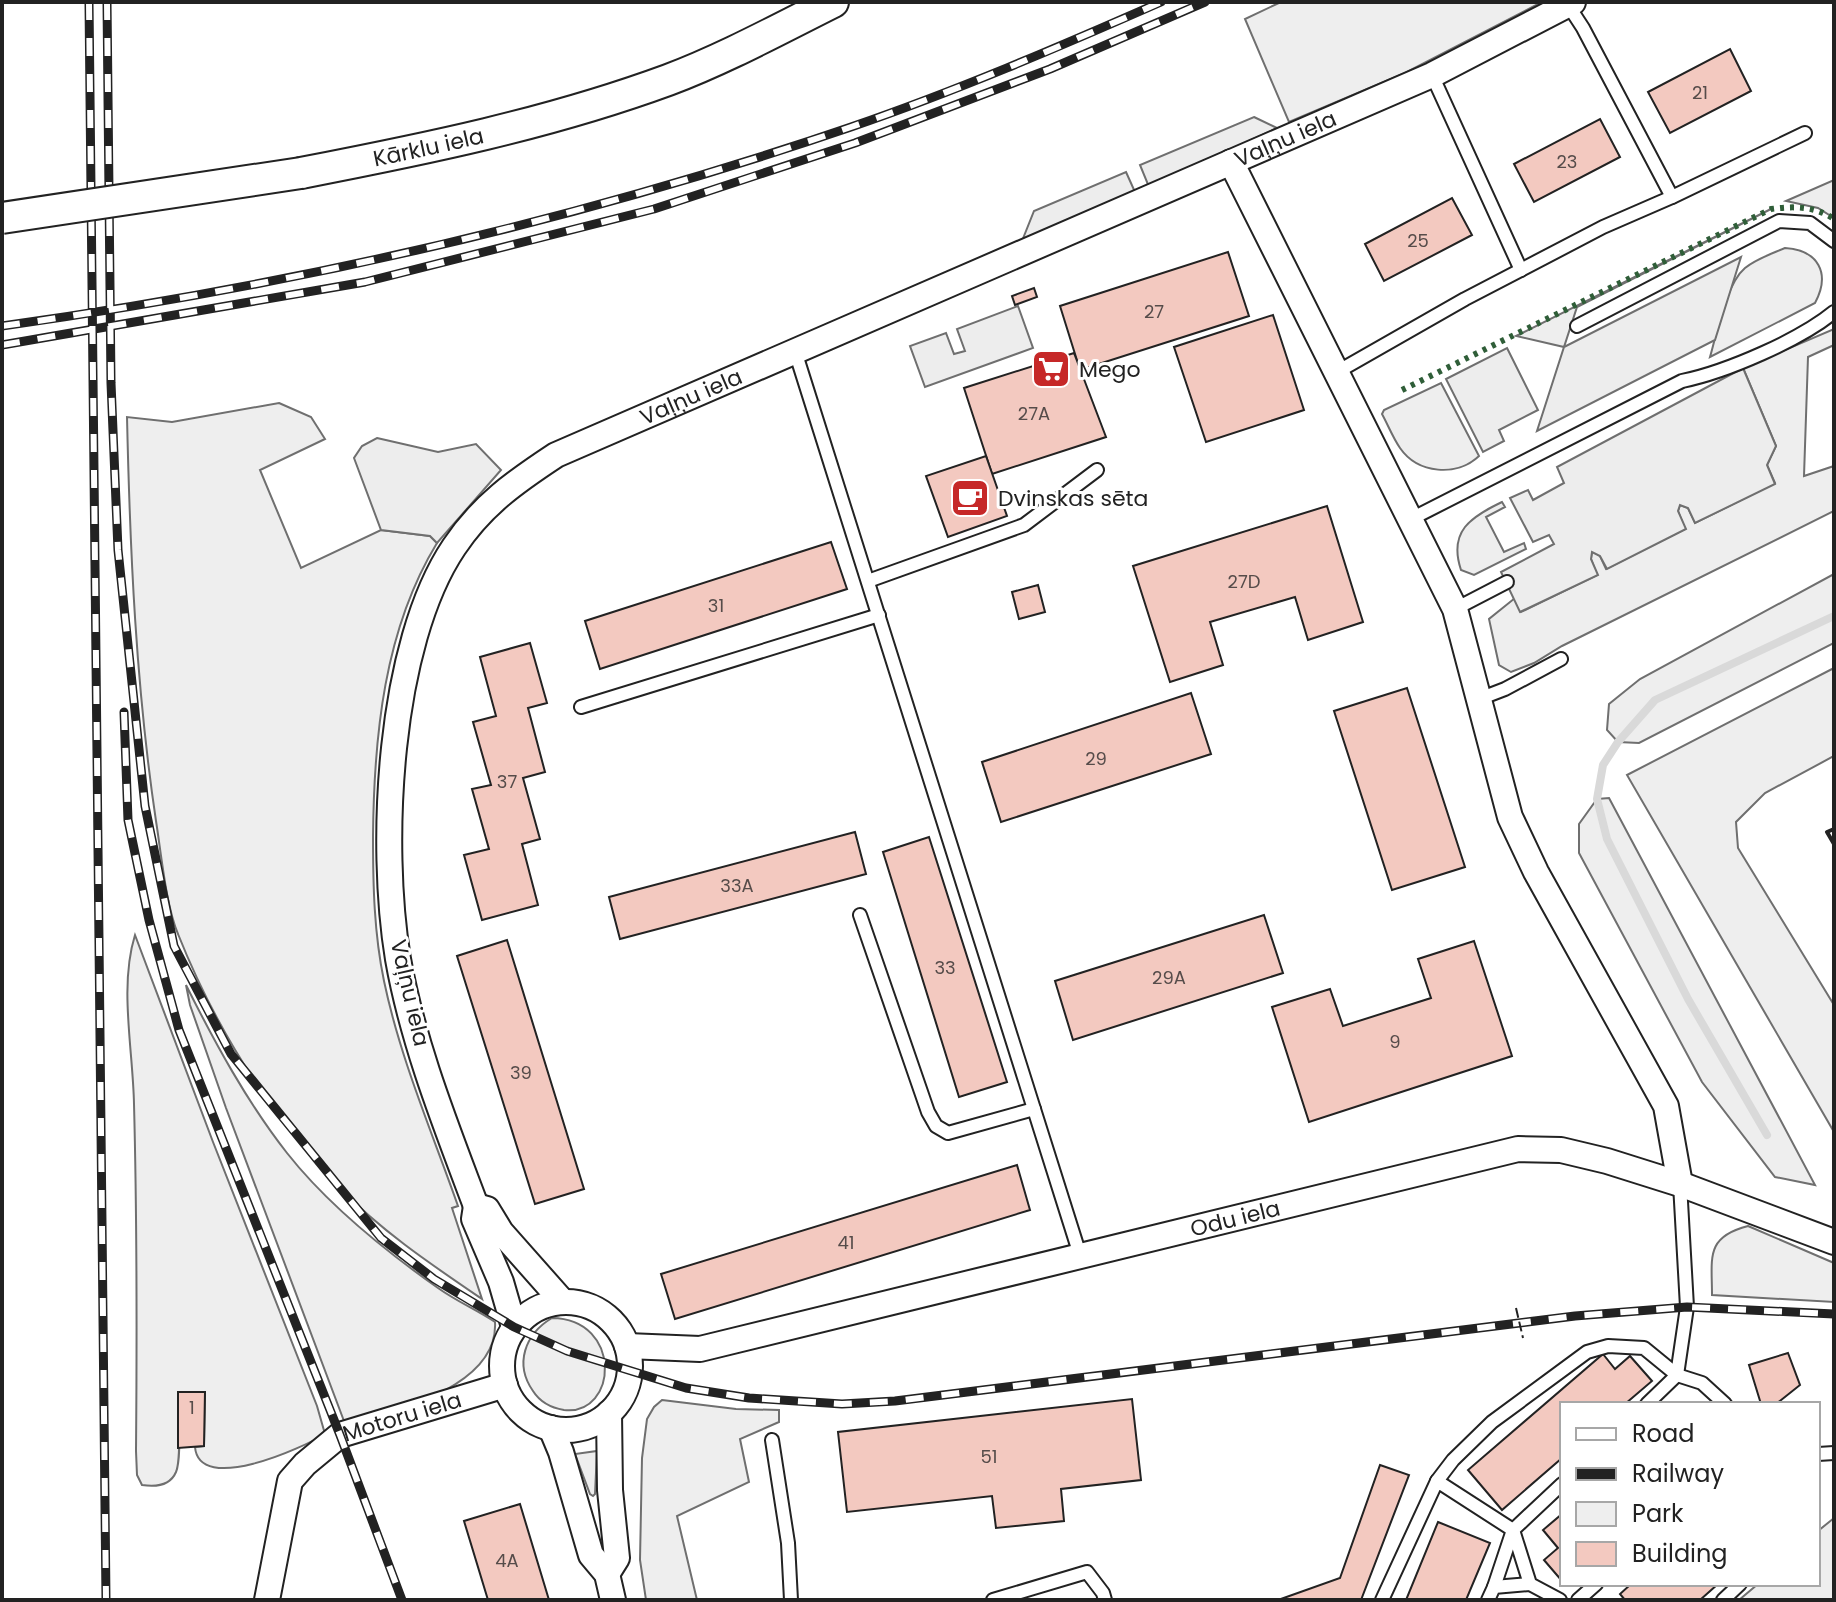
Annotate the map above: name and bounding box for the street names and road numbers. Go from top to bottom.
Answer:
street label: Vaļņu iela [1229,103,1341,174]
street label: Kārklu iela [370,120,487,174]
street label: Vaļņu iela [635,361,747,432]
street label: Vaļņu iela [383,937,437,1049]
street label: Odu iela [1187,1192,1283,1244]
street label: Motoru iela [339,1384,465,1449]

